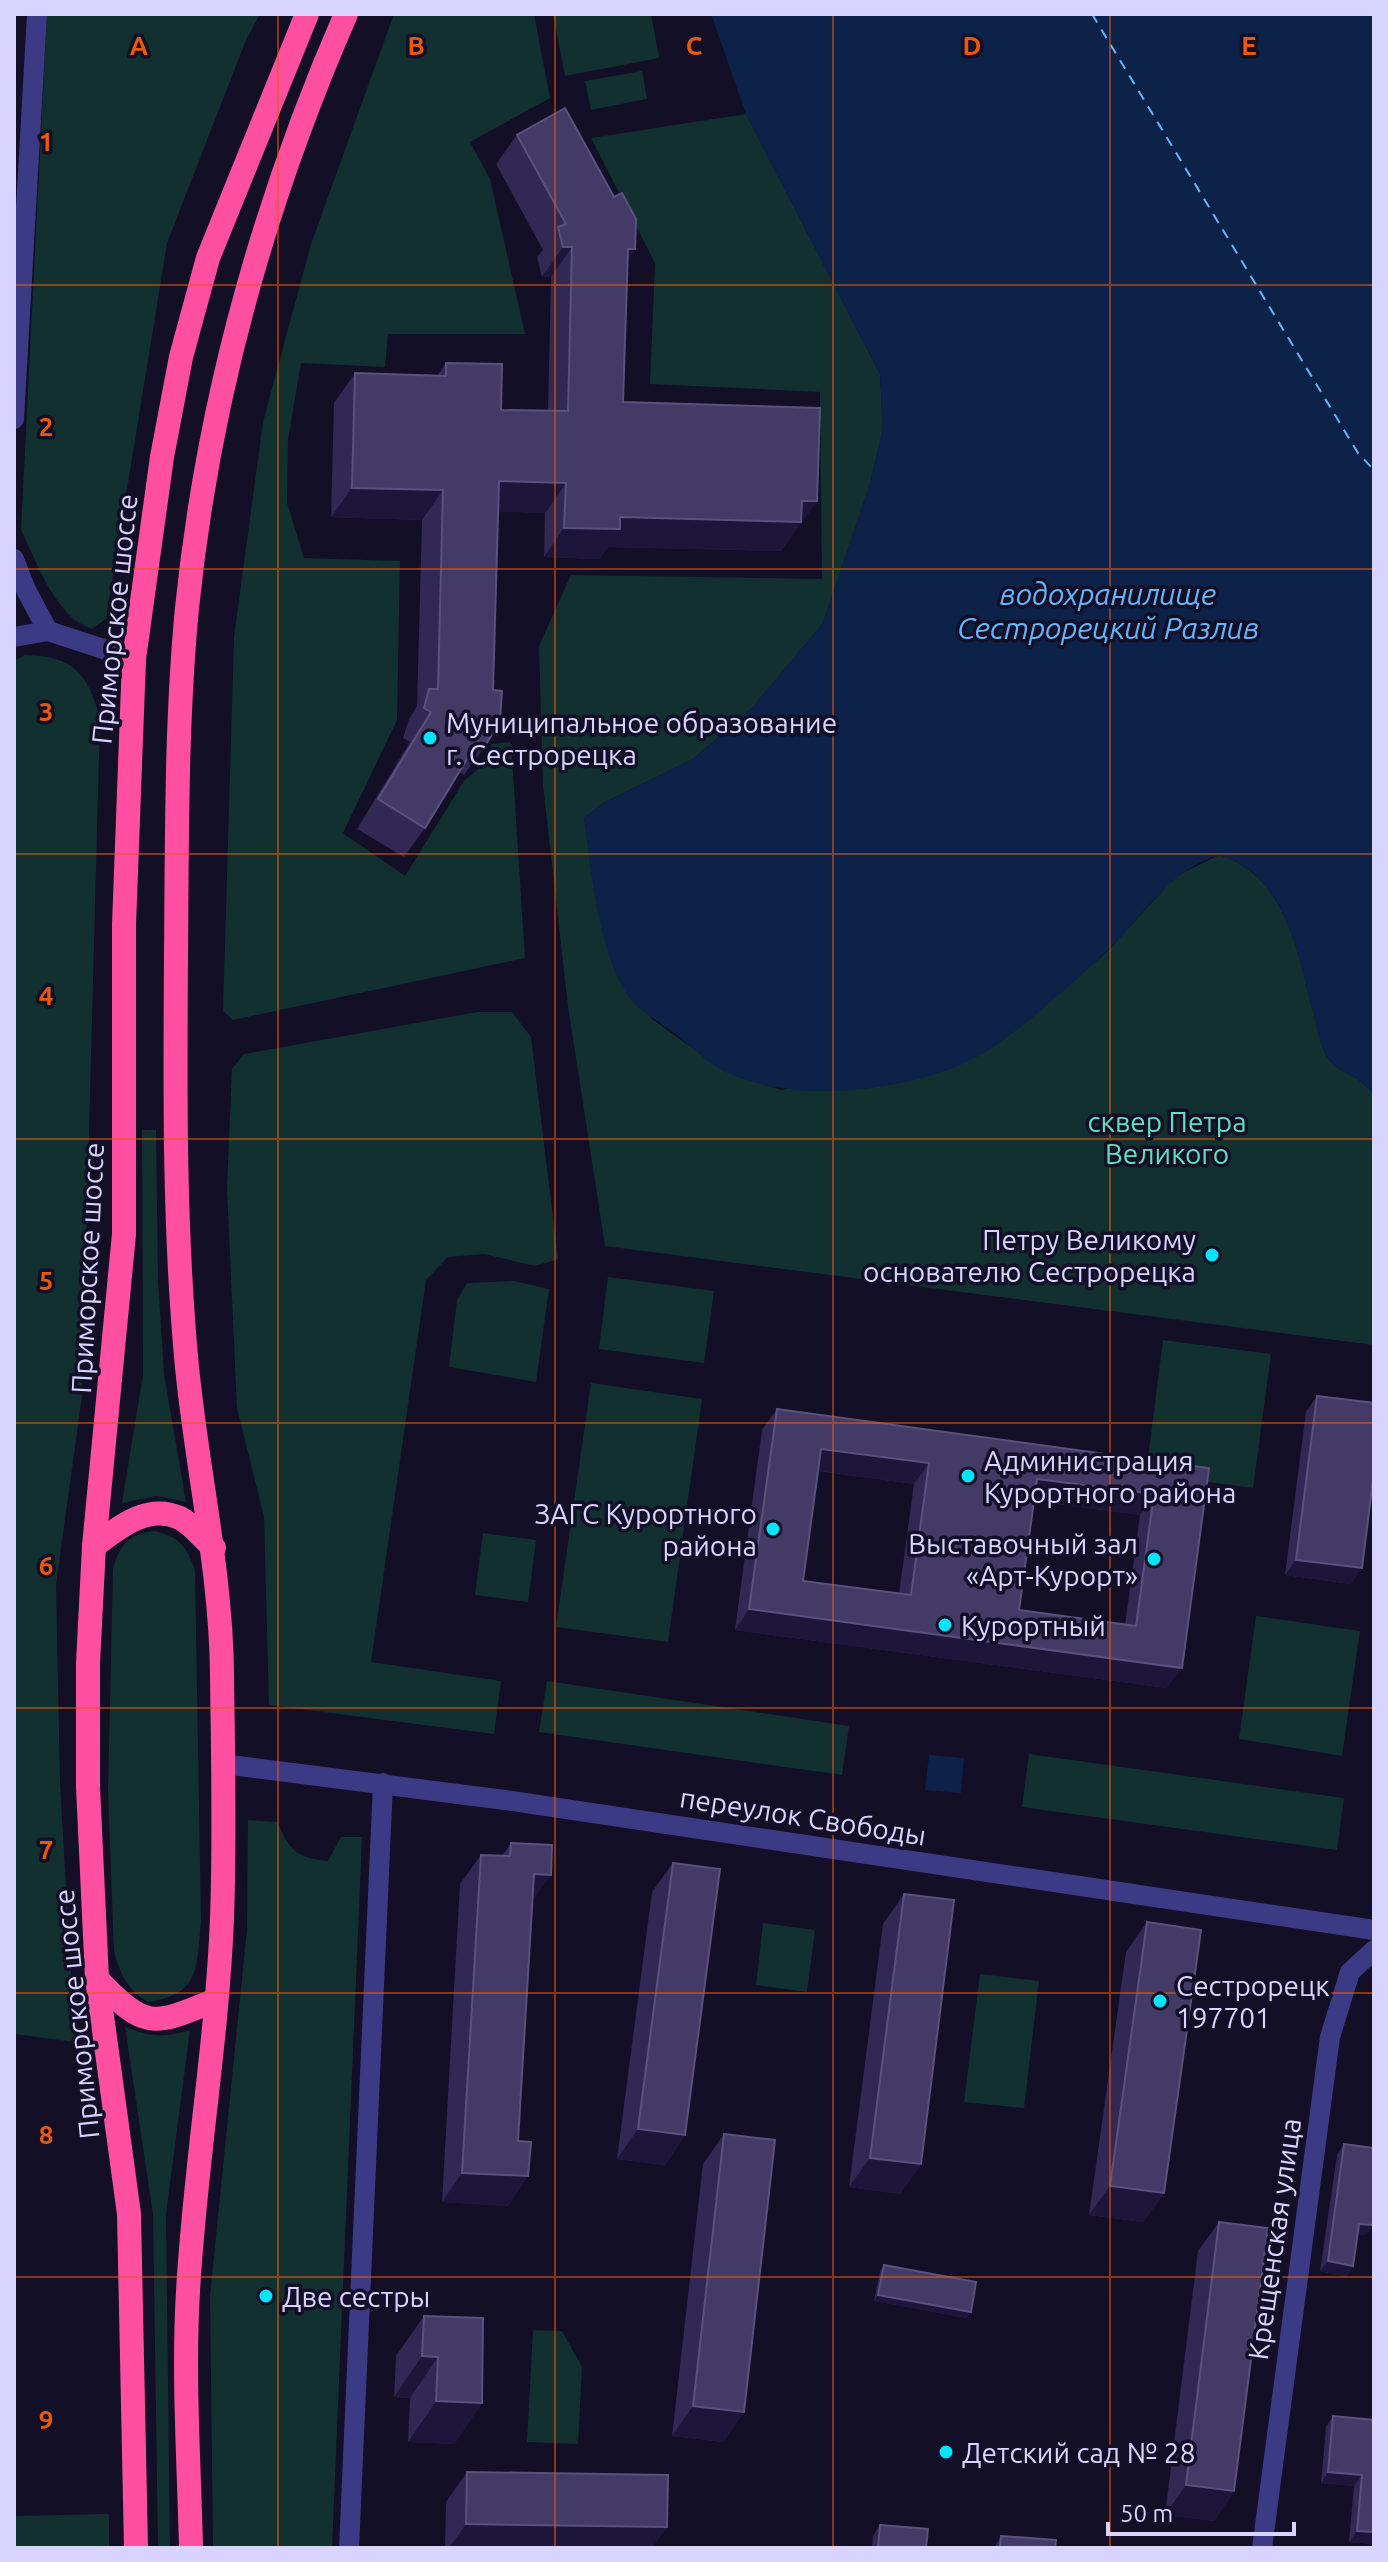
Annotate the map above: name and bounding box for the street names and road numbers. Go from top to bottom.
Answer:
street label: Приморское шоссе [85,493,143,745]
street label: Приморское шоссе [65,1142,109,1394]
street label: переулок Свободы [678,1781,928,1851]
street label: Приморское шоссе [47,1888,105,2140]
street label: Крещенская улица [1242,2116,1306,2362]

